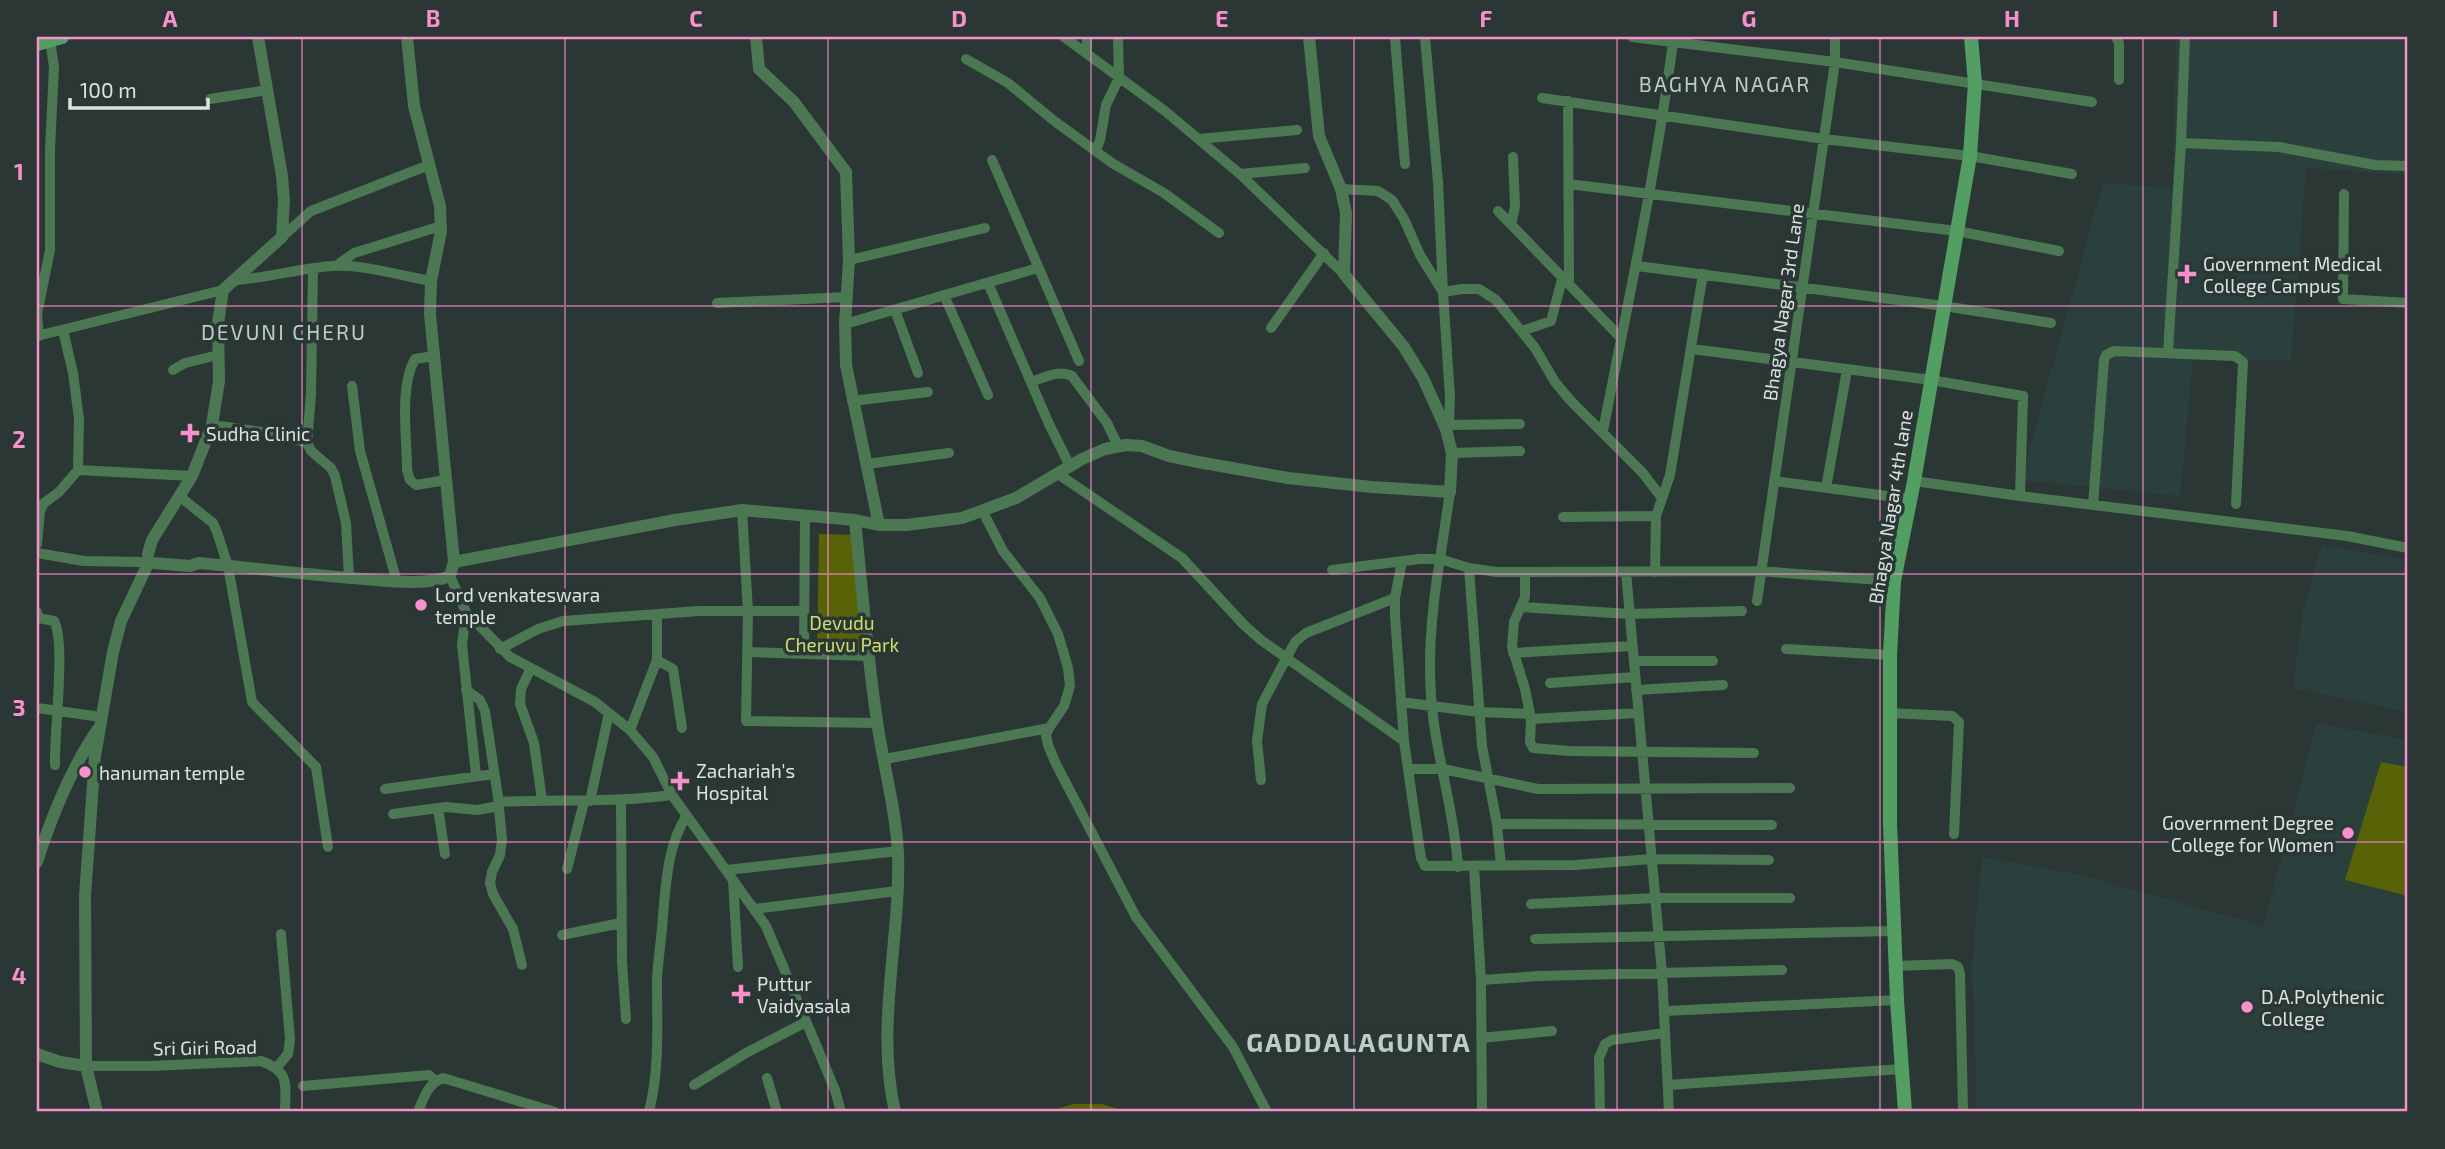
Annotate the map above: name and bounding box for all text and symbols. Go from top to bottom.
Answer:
text: A [162,4,178,32]
text: B [426,4,440,32]
text: C [689,4,703,32]
text: D [951,4,967,32]
text: E [1215,4,1229,32]
text: F [1480,4,1493,32]
text: G [1742,4,1756,32]
text: H [2004,4,2020,32]
text: I [2272,4,2278,32]
scale bar [70,66,208,110]
district label: BAGHYA NAGAR [1639,71,1811,96]
text: 100 m [80,77,137,102]
text: 1 [14,157,24,185]
street label: Bhagya Nagar 3rd Lane [1758,202,1808,402]
place label: Government Medical College Campus [2203,252,2382,297]
marker: Government Medical College Campus [2177,264,2197,284]
district label: DEVUNI CHERU [201,319,367,344]
street label: Bhagya Nagar 4th lane [1863,408,1917,606]
place label: Sudha Clinic [206,422,310,445]
marker: Sudha Clinic [180,423,200,443]
text: 2 [12,425,26,453]
place label: Lord venkateswara temple [435,583,600,628]
marker: Lord venkateswara temple [413,597,429,613]
park label: Devudu Cheruvu Park [785,611,900,656]
text: 3 [12,693,26,721]
place label: Zachariah's Hospital [696,759,795,804]
place label: hanuman temple [99,761,245,784]
marker: hanuman temple [77,764,93,780]
marker: Zachariah's Hospital [670,771,690,791]
place label: Government Degree College for Women [2162,811,2334,856]
marker: Government Degree College for Women [2340,825,2356,841]
text: 4 [12,961,26,989]
place label: Puttur Vaidyasala [757,972,851,1017]
marker: Puttur Vaidyasala [731,984,751,1004]
place label: D.A.Polythenic College [2261,985,2385,1030]
marker: D.A.Polythenic College [2239,999,2255,1015]
district label: GADDALAGUNTA [1246,1026,1472,1057]
street label: Sri Giri Road [153,1035,257,1059]

